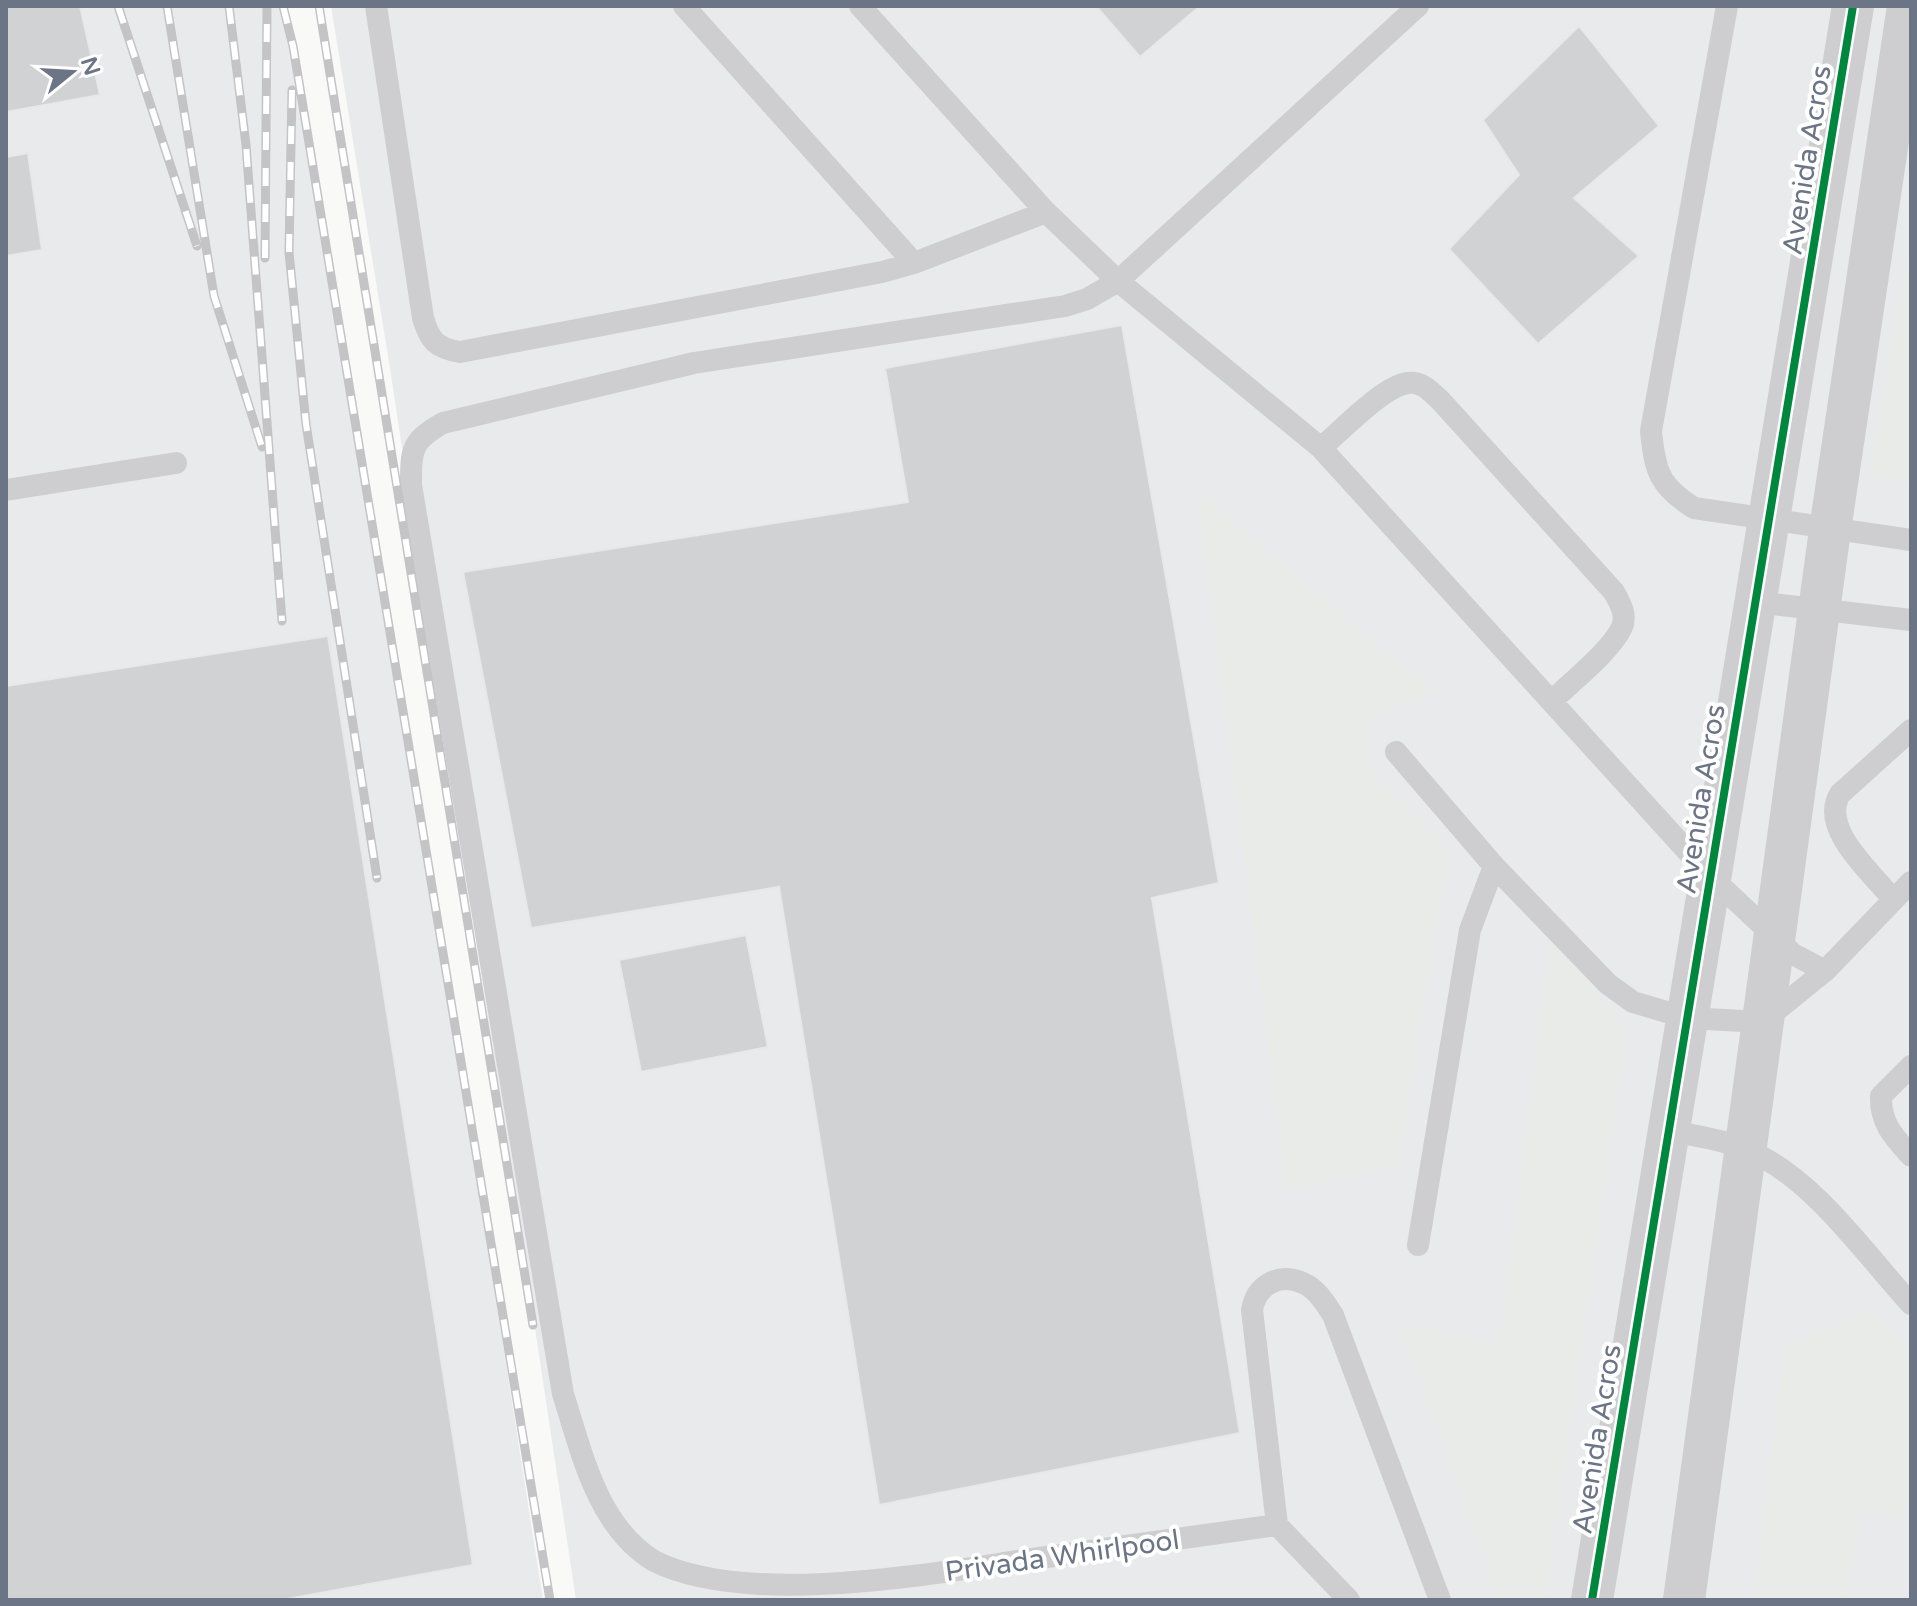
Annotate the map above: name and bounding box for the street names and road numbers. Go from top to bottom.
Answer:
street label: Avenida Acros [1775,63,1839,257]
street label: Avenida Acros [1669,702,1733,896]
street label: Avenida Acros [1565,1342,1629,1536]
street label: Privada Whirlpool [943,1523,1181,1589]

